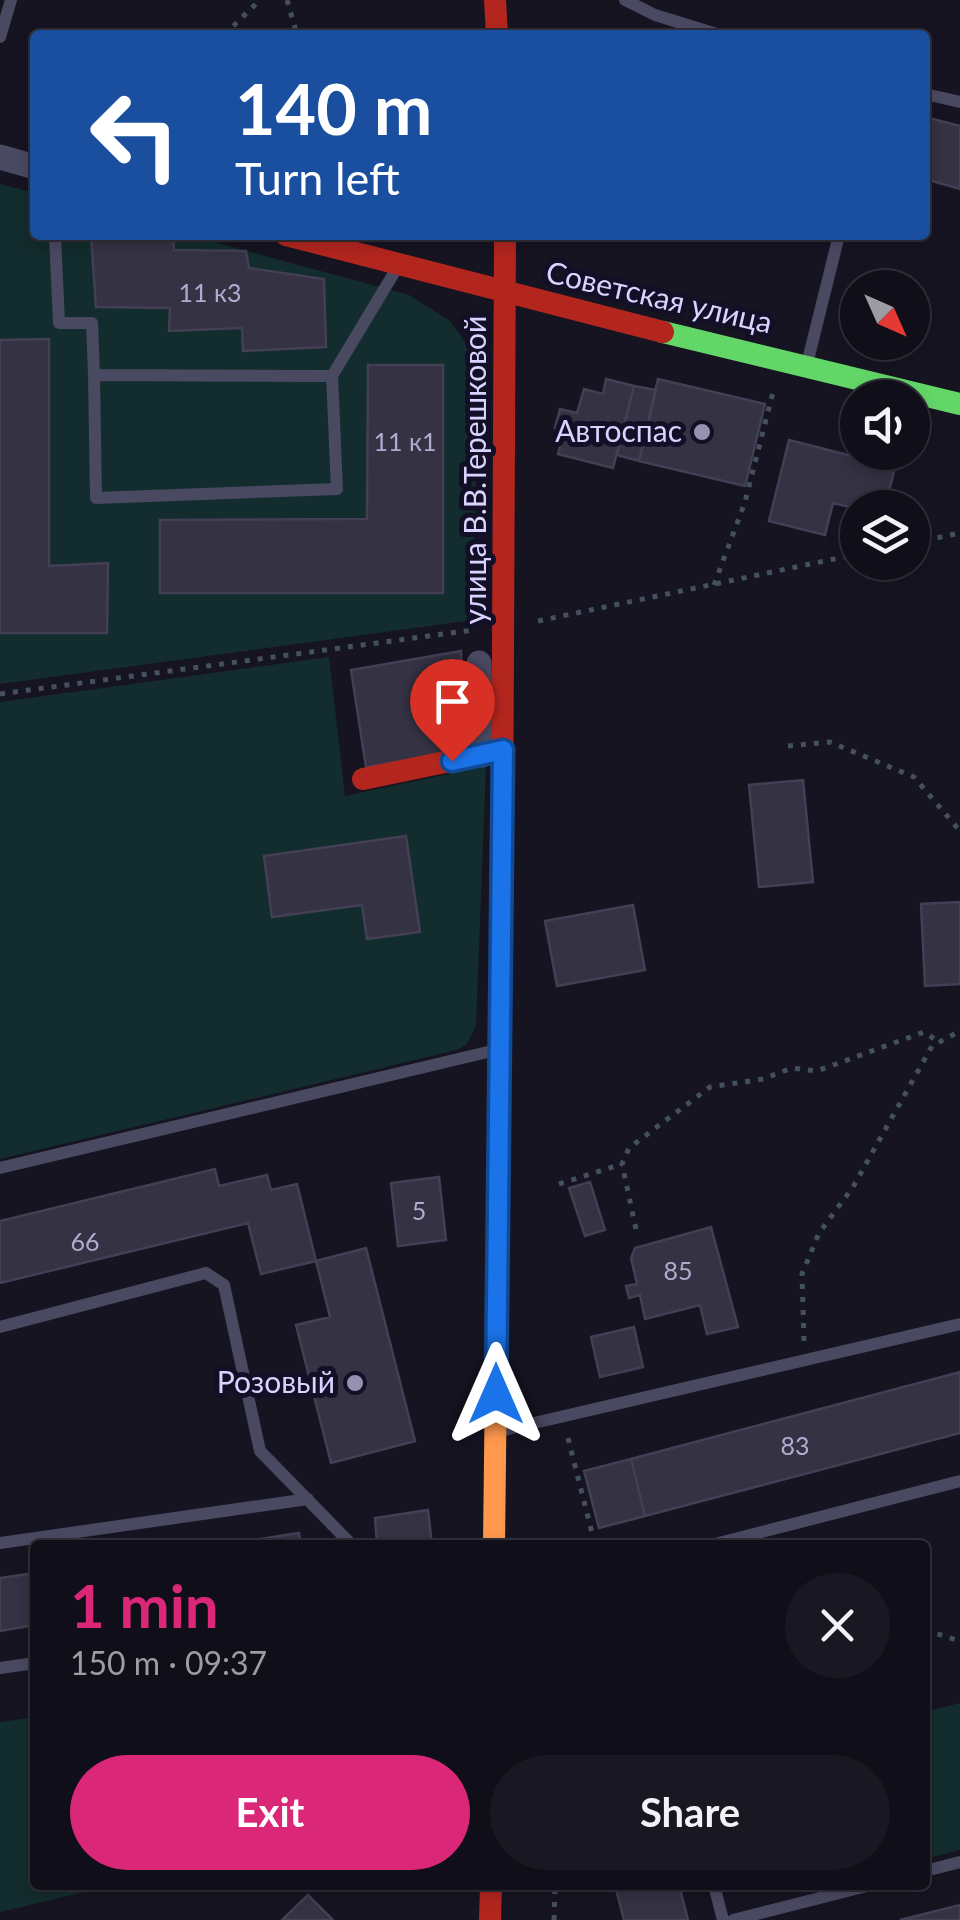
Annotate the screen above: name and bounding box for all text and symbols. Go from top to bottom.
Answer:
text: 140 m [235,66,432,150]
icon: left [70,70,200,200]
text: Turn left [235,151,400,205]
street label: Советская улица [543,253,776,340]
north arrow [840,270,930,360]
map controls [840,270,930,580]
house number: 11 к3 [179,277,241,307]
street label: улица В.В.Терешковой [456,316,492,624]
button: sound [840,380,930,470]
place label: Автоспас [555,412,682,448]
marker: Автоспас [691,421,713,443]
house number: 11 к1 [374,426,436,456]
button: layers [840,490,930,580]
pin [410,659,495,762]
icon: arrive [425,674,480,729]
house number: 5 [412,1195,426,1225]
house number: 66 [70,1226,100,1256]
house number: 85 [663,1255,693,1285]
position arrow [444,1342,548,1446]
place label: Розовый [217,1363,335,1399]
marker: Розовый [344,1372,366,1394]
house number: 83 [780,1430,810,1460]
text: 1 min [70,1569,219,1641]
button: close [785,1573,890,1678]
text: 150 m · 09:37 [70,1643,267,1682]
button: Exit [70,1755,470,1870]
button: Share [490,1755,890,1870]

